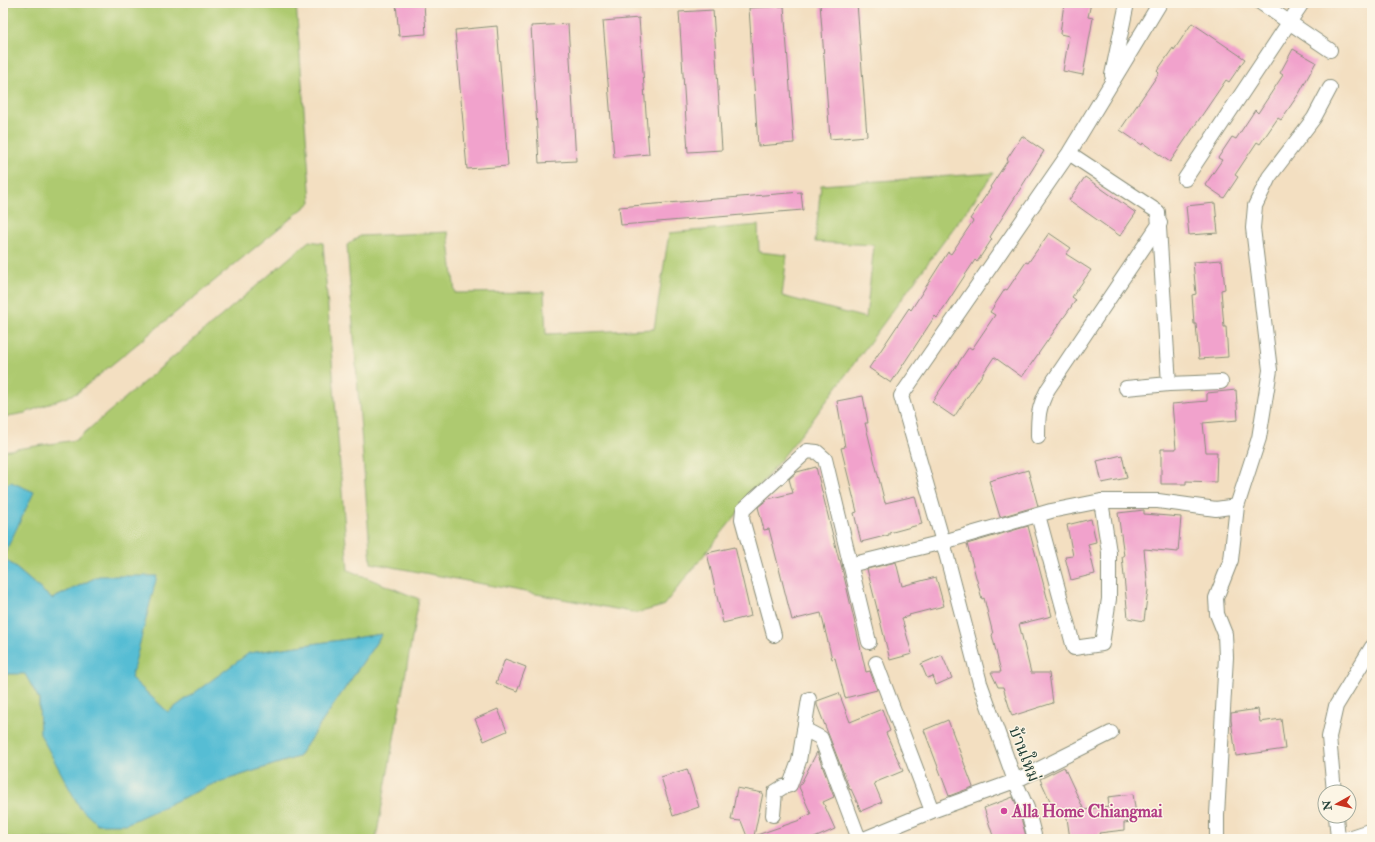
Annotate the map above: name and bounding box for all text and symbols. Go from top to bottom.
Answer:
street label: บ้านใหม่ [1004,723,1047,785]
north arrow [1317,784,1357,824]
text: N [1320,798,1335,812]
place label: Alla Home Chiangmai [1011,801,1163,823]
marker: Alla Home Chiangmai [999,806,1009,816]

